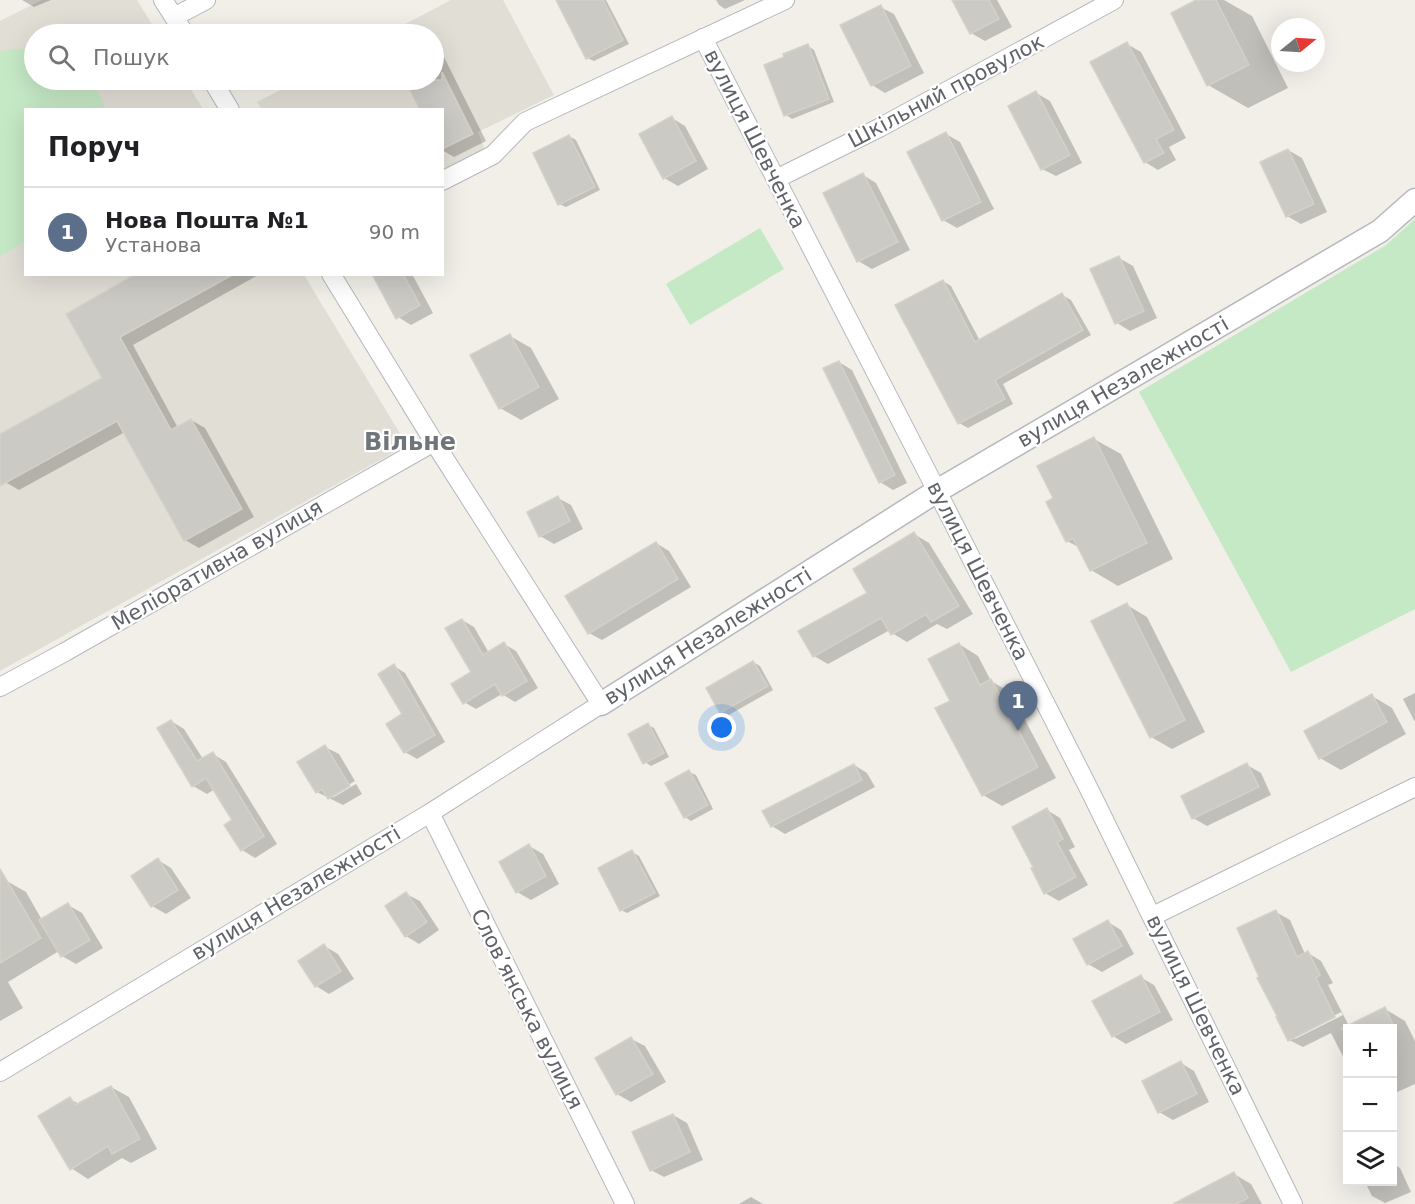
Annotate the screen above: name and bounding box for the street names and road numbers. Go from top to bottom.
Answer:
street label: Шкільний провулок [844,29,1048,153]
street label: вулиця Шевченка [699,45,811,233]
street label: вулиця Незалежності [1013,312,1233,452]
street label: вулиця Шевченка [922,477,1034,665]
street label: Меліоративна вулиця [107,495,327,635]
street label: вулиця Незалежності [600,562,816,710]
street label: вулиця Незалежності [187,821,405,965]
street label: Словʼянська вулиця [466,905,588,1113]
street label: вулиця Шевченка [1142,911,1250,1099]

